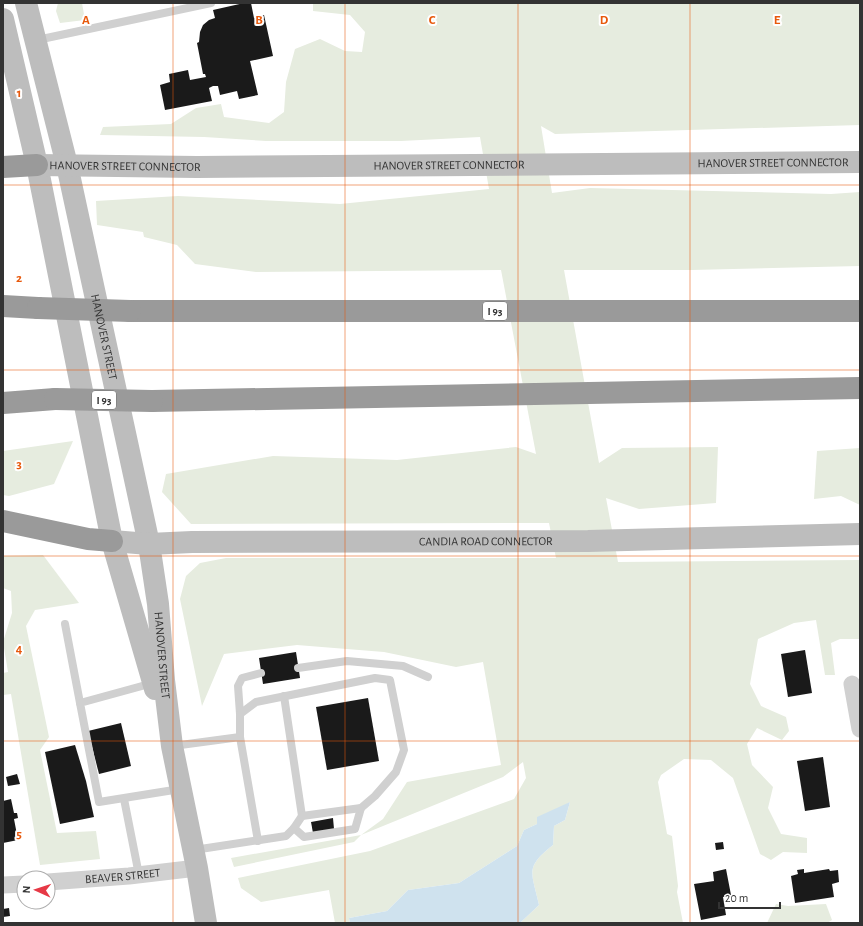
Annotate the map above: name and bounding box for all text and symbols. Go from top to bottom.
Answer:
text: A [82,14,90,27]
text: B [255,14,263,27]
text: C [429,14,436,27]
text: D [600,14,609,27]
text: E [774,14,781,27]
text: 1 [17,87,21,100]
street label: HANOVER STREET CONNECTOR [697,156,849,169]
street label: HANOVER STREET CONNECTOR [49,159,201,173]
street label: HANOVER STREET CONNECTOR [373,159,525,172]
text: 2 [16,272,22,285]
street label: HANOVER STREET [89,293,119,381]
road number: I 93 [483,302,507,320]
road number: I 93 [92,391,116,409]
text: 3 [16,458,22,471]
street label: CANDIA ROAD CONNECTOR [419,535,553,547]
street label: HANOVER STREET [153,611,172,700]
text: 4 [16,643,23,656]
text: 5 [16,828,22,841]
street label: BEAVER STREET [85,866,161,885]
north arrow [16,870,56,910]
scale bar [719,884,780,910]
text: N [21,885,32,894]
text: 20 m [725,892,748,904]

